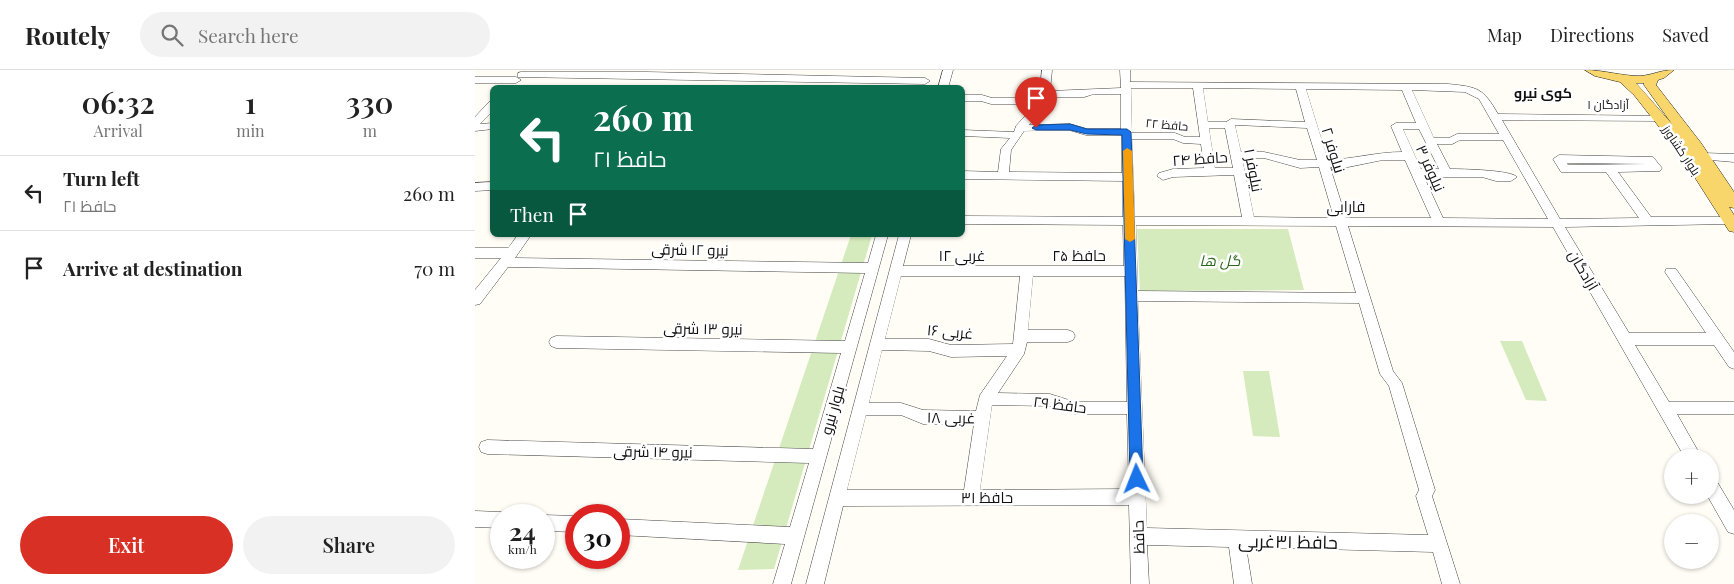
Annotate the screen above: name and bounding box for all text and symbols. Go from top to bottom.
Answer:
search box [140,12,490,57]
text: Routely [25,19,110,51]
icon: search [158,21,186,49]
text: Search here [198,22,299,48]
text: Map [1487,23,1522,47]
text: Directions [1550,23,1634,47]
text: Saved [1662,23,1709,47]
pin [1015,77,1057,128]
text: 06:32 [81,82,155,122]
text: 1 [245,82,256,122]
text: 330 [346,82,394,122]
district label: کوی نیرو [1514,83,1572,102]
icon: arrive [1022,84,1050,112]
text: 260 m [593,93,693,140]
street label: آزادگان ۱ [1587,96,1630,112]
icon: left [510,105,575,170]
street label: حافظ ۲۲ [1145,114,1189,134]
text: Arrival [93,120,143,141]
text: min [236,120,265,141]
text: m [363,120,377,141]
street label: بلوار کشاورز [1659,121,1705,178]
street label: نیلوفر ۲ [1318,125,1350,175]
street label: نیلوفر ۳ [1412,141,1450,195]
text: حافظ ۲۱ [593,143,666,173]
street label: حافظ ۲۴ [1172,146,1228,170]
street label: نیلوفر ۱ [1240,147,1268,193]
text: Turn left [63,165,140,191]
icon: left [20,179,48,207]
text: 260 m [403,180,455,206]
text: حافظ ۲۱ [63,195,116,216]
street label: فارابی [1327,196,1365,217]
icon: arrive [564,200,592,228]
text: Then [510,201,554,227]
street label: نیرو ۱۲ شرقی [651,238,729,261]
street label: ۱۲ غربی [939,245,985,266]
street label: حافظ ۲۵ [1052,245,1106,265]
street label: آزادگان [1564,246,1604,294]
park label: گل ها [1200,250,1241,270]
icon: arrive [20,254,48,282]
text: Arrive at destination [63,255,243,281]
text: 70 m [414,255,455,281]
street label: نیرو ۱۳ شرقی [663,317,743,340]
street label: ۱۶ غربی [926,319,974,344]
street label: بلوار نیرو [815,383,849,437]
street label: حافظ ۲۹ [1032,391,1088,417]
street label: ۱۸ غربی [927,407,975,428]
street label: نیرو ۱۴ شرقی [613,440,693,463]
map controls [1664,449,1719,569]
button: + [1664,449,1719,504]
position arrow [1110,452,1162,504]
street label: حافظ ۳۱ [961,487,1013,507]
speed limit sign: 30 [565,504,630,569]
text: 24 [509,514,536,547]
button: − [1664,514,1719,569]
button: Exit [20,516,233,574]
button: Share [243,516,455,574]
street label: حافظ [1127,520,1149,554]
street label: حافظ ۳۱غربی [1238,528,1338,554]
text: km/h [508,541,537,557]

